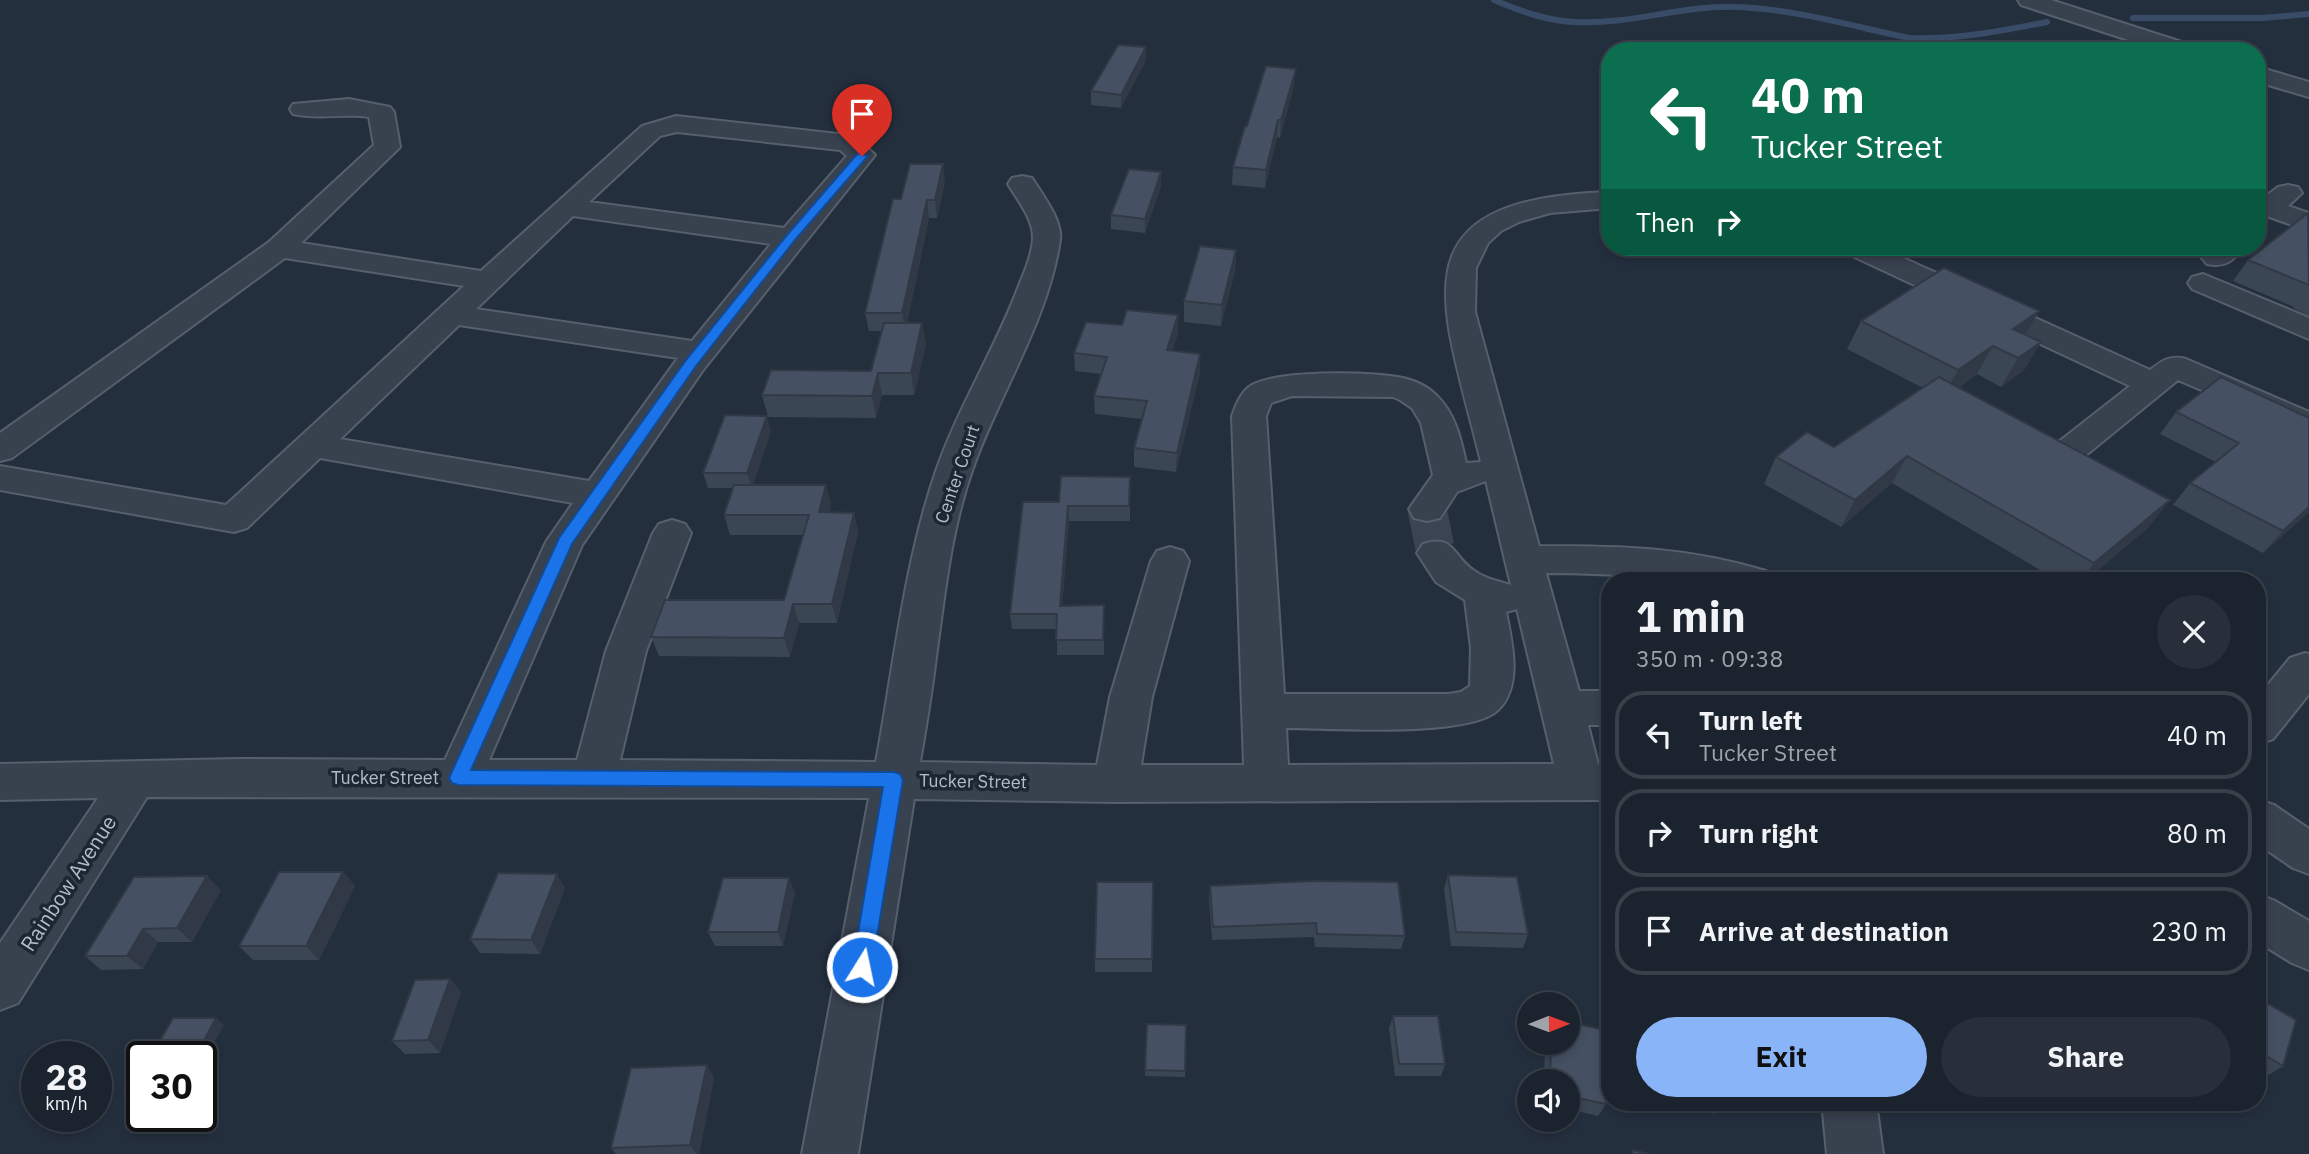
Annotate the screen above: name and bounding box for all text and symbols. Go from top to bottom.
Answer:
text: 40 m [1751,63,1865,126]
icon: left [1636,70,1727,161]
pin [832,84,892,156]
icon: arrive [843,95,881,133]
text: Tucker Street [1751,125,1943,167]
icon: right [1709,203,1747,241]
text: Then [1636,205,1695,239]
street label: Center Court [929,422,985,526]
text: 1 min [1636,589,1746,644]
button: close [2157,595,2231,669]
text: 350 m · 09:38 [1636,643,1783,673]
text: Turn left [1699,703,1802,737]
icon: left [1640,716,1678,754]
text: 40 m [2167,718,2227,752]
text: Tucker Street [1699,737,1837,767]
street label: Tucker Street [331,766,439,789]
street label: Tucker Street [919,769,1027,793]
street label: Rainbow Avenue [14,810,122,956]
icon: right [1640,814,1678,852]
text: Turn right [1699,816,1818,850]
text: 80 m [2167,816,2227,850]
icon: arrive [1640,912,1678,950]
text: Arrive at destination [1699,914,1949,948]
text: 230 m [2151,914,2227,948]
position arrow [825,930,899,1004]
north arrow [1517,992,1580,1055]
map controls [1517,992,1580,1132]
button: Exit [1636,1017,1927,1097]
button: Share [1941,1017,2231,1097]
speed limit sign: 30 [126,1041,217,1132]
text: 28 [45,1054,88,1100]
button: sound [1517,1069,1580,1132]
text: km/h [45,1092,88,1115]

